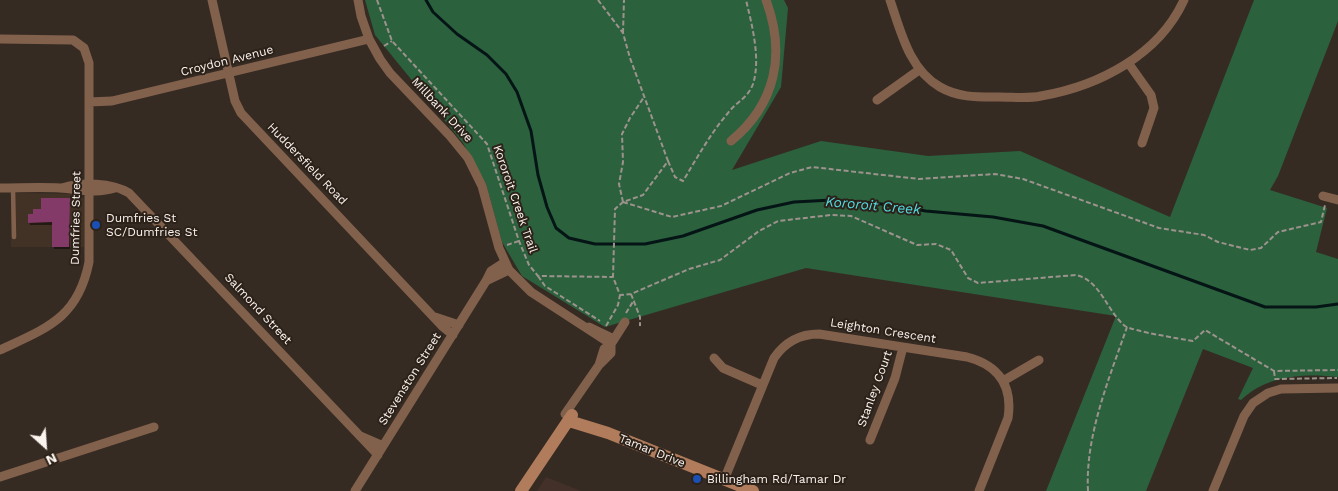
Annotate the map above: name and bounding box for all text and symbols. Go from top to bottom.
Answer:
street label: Croydon Avenue [179,43,275,79]
street label: Millbank Drive [408,75,476,145]
street label: Huddersfield Road [264,120,350,208]
street label: Kororoit Creek Trail [490,143,540,255]
street label: Dumfries Street [68,171,84,265]
water label: Kororoit Creek [825,193,921,219]
place label: Dumfries St SC/Dumfries St [106,211,197,239]
marker: Dumfries St SC/Dumfries St [90,219,102,231]
street label: Salmond Street [221,271,295,347]
street label: Leighton Crescent [829,316,937,346]
street label: Stevenston Street [376,330,444,428]
street label: Stanley Court [855,349,895,429]
north arrow [20,421,70,471]
street label: Tamar Drive [617,431,687,471]
text: N [43,450,60,469]
place label: Billingham Rd/Tamar Dr [707,472,846,486]
marker: Billingham Rd/Tamar Dr [691,473,703,485]

